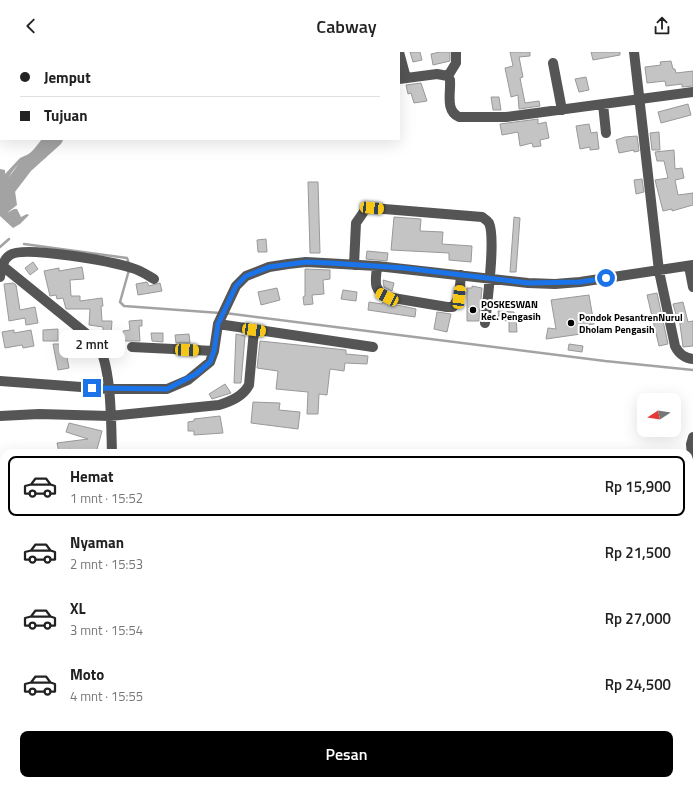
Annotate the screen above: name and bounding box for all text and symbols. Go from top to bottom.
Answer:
text: Cabway [316,13,377,40]
icon: back [20,15,42,37]
icon: share [651,15,673,37]
text: Jemput [44,66,91,89]
text: Tujuan [44,104,88,127]
car [360,201,384,215]
route start [597,269,615,287]
car [452,284,466,310]
car [374,286,400,308]
place label: POSKESWAN Kec. Pengasih [481,297,541,324]
marker: POSKESWAN Kec. Pengasih [468,305,478,315]
place label: Pondok PesantrenNurul Dholam Pengasih [579,310,683,337]
marker: Pondok PesantrenNurul Dholam Pengasih [566,318,576,328]
car [241,322,267,338]
callout: 2 mnt [59,330,125,358]
text: 2 mnt [76,334,108,354]
car [175,344,199,356]
route end [83,379,101,397]
north arrow [637,393,681,437]
map controls [637,393,681,437]
text: Hemat [70,465,113,488]
icon: car [22,468,58,504]
text: Rp 15,900 [605,475,671,498]
text: 1 mnt · 15:52 [70,488,143,508]
text: Nyaman [70,531,124,554]
icon: car [22,534,58,570]
text: Rp 21,500 [605,541,671,564]
text: 2 mnt · 15:53 [70,554,143,574]
text: XL [70,597,86,620]
icon: car [22,600,58,636]
text: Rp 27,000 [605,607,671,630]
text: 3 mnt · 15:54 [70,620,143,640]
text: Moto [70,663,104,686]
icon: car [22,666,58,702]
text: Rp 24,500 [605,673,671,696]
text: 4 mnt · 15:55 [70,686,143,706]
button: Pesan [20,731,673,777]

